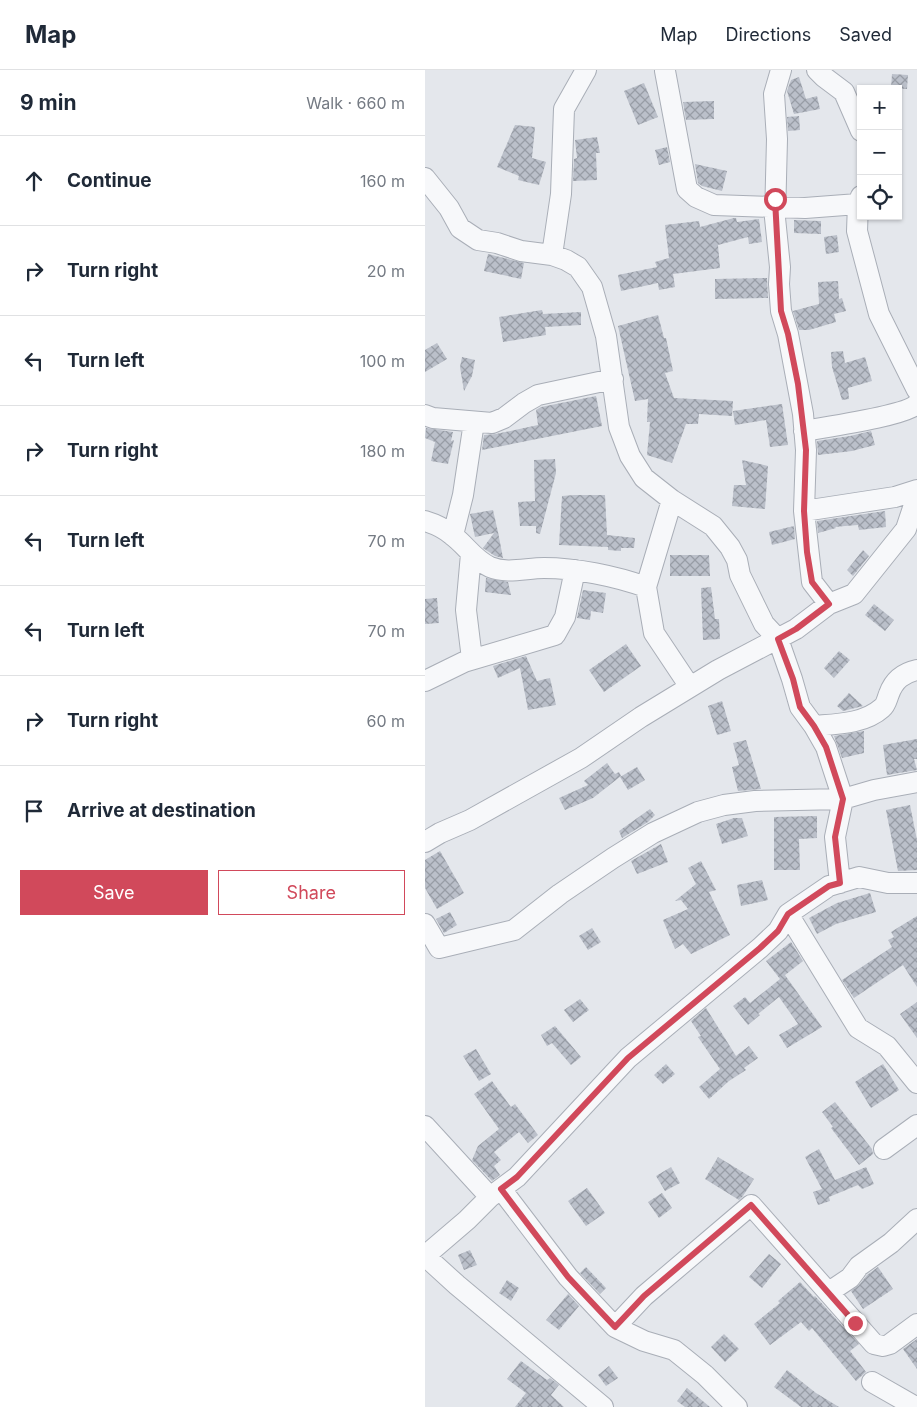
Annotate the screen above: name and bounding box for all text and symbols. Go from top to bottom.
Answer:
text: Map [25,20,76,49]
text: Map [660,24,698,45]
text: Directions [726,24,811,45]
text: Saved [839,24,892,45]
map controls [857,85,902,220]
button: + [857,85,902,130]
text: 9 min [20,90,77,115]
text: Walk · 660 m [306,93,405,113]
button: − [857,130,902,175]
icon: ahead [20,167,48,195]
text: Continue [67,169,152,192]
text: 160 m [360,171,405,191]
button: locate [857,175,902,220]
route start [764,188,787,211]
icon: right [20,257,48,285]
text: Turn right [67,259,158,282]
text: 20 m [367,261,405,281]
icon: left [20,347,48,375]
text: Turn left [67,349,145,372]
text: 100 m [360,351,405,371]
icon: right [20,437,48,465]
text: Turn right [67,439,158,462]
text: 180 m [360,441,405,461]
icon: left [20,527,48,555]
text: Turn left [67,529,145,552]
text: 70 m [368,531,405,551]
icon: left [20,617,48,645]
text: Turn left [67,619,145,642]
text: 70 m [368,621,405,641]
icon: right [20,707,48,735]
text: Turn right [67,709,158,732]
text: 60 m [366,711,405,731]
icon: arrive [20,797,48,825]
text: Arrive at destination [67,799,256,822]
button: Save [20,870,208,915]
button: Share [218,870,405,915]
route end [844,1312,867,1335]

